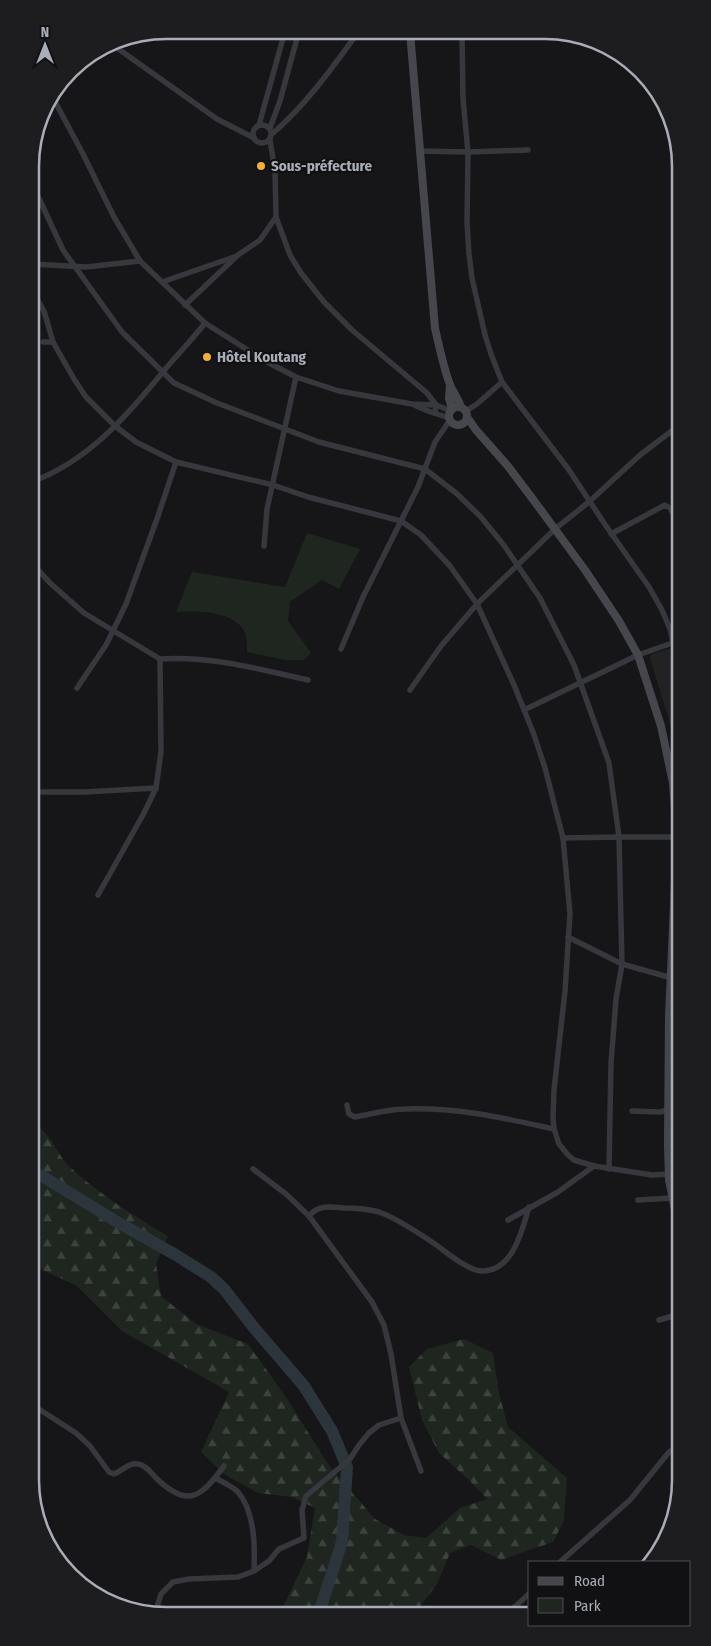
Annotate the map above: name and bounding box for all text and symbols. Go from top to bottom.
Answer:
north arrow [20,20,70,70]
text: N [41,24,49,41]
place label: Sous-préfecture [271,157,373,175]
marker: Sous-préfecture [255,160,267,172]
place label: Hôtel Koutang [217,348,307,366]
marker: Hôtel Koutang [201,351,213,363]
legend [528,1561,691,1626]
text: Road [574,1572,605,1590]
text: Park [574,1597,601,1615]

